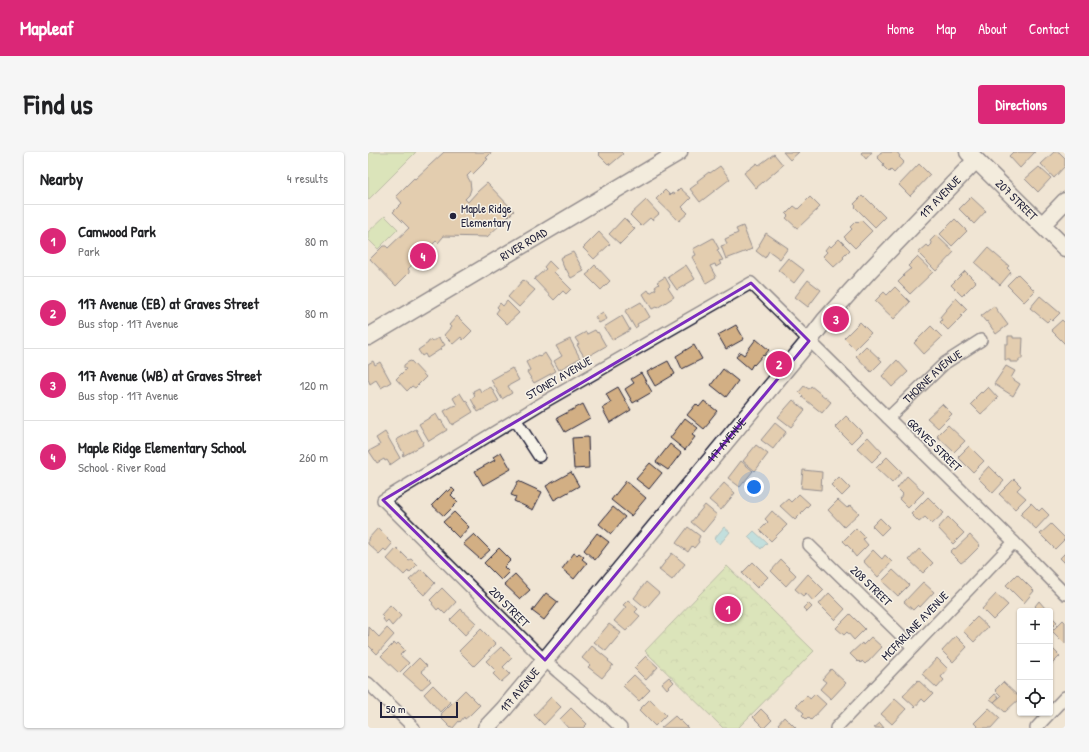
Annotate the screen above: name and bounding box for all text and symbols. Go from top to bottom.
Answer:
text: Mapleaf [20,15,74,41]
text: Home [887,19,914,38]
text: Map [936,19,956,38]
text: About [978,19,1007,38]
text: Contact [1029,19,1069,38]
text: Find us [24,85,93,123]
button: Directions [978,85,1065,124]
text: Nearby [40,167,83,190]
text: 4 results [287,169,328,187]
street label: 117 AVENUE [915,171,965,222]
street label: 207 STREET [992,175,1042,224]
place label: Maple Ridge Elementary [461,200,512,231]
marker: Maple Ridge Elementary [448,211,458,221]
text: Camwood Park [78,221,156,242]
street label: RIVER ROAD [496,223,550,265]
text: 1 [51,232,55,250]
text: 80 m [305,232,328,250]
pin: 4 [410,241,436,271]
text: Park [78,242,100,260]
text: 117 Avenue (EB) at Graves Street [78,293,259,314]
text: 2 [50,304,56,322]
text: 80 m [305,304,328,322]
pin: 3 [823,304,849,334]
text: Bus stop · 117 Avenue [78,314,178,332]
street label: THORNE AVENUE [899,345,966,407]
pin: 2 [766,349,792,379]
street label: STONEY AVENUE [523,351,596,403]
text: 117 Avenue (WB) at Graves Street [78,365,261,386]
text: 3 [50,376,56,394]
text: 120 m [300,376,328,394]
text: Bus stop · 117 Avenue [78,386,178,404]
street label: 117 AVENUE [703,414,750,466]
street label: GRAVES STREET [903,414,966,475]
text: Maple Ridge Elementary School [78,437,246,458]
text: 4 [51,448,55,466]
text: 260 m [299,448,328,466]
text: School · River Road [78,458,165,476]
your location [744,477,764,497]
street label: 208 STREET [847,562,896,610]
street label: 209 STREET [485,583,534,631]
street label: MCFARLANE AVENUE [877,587,953,664]
pin: 1 [715,594,741,624]
map controls [1017,608,1053,716]
button: + [1017,608,1053,644]
button: − [1017,644,1053,680]
street label: 117 AVENUE [496,663,544,716]
button: locate [1017,680,1053,716]
scale bar [380,700,458,719]
text: 50 m [386,702,406,716]

